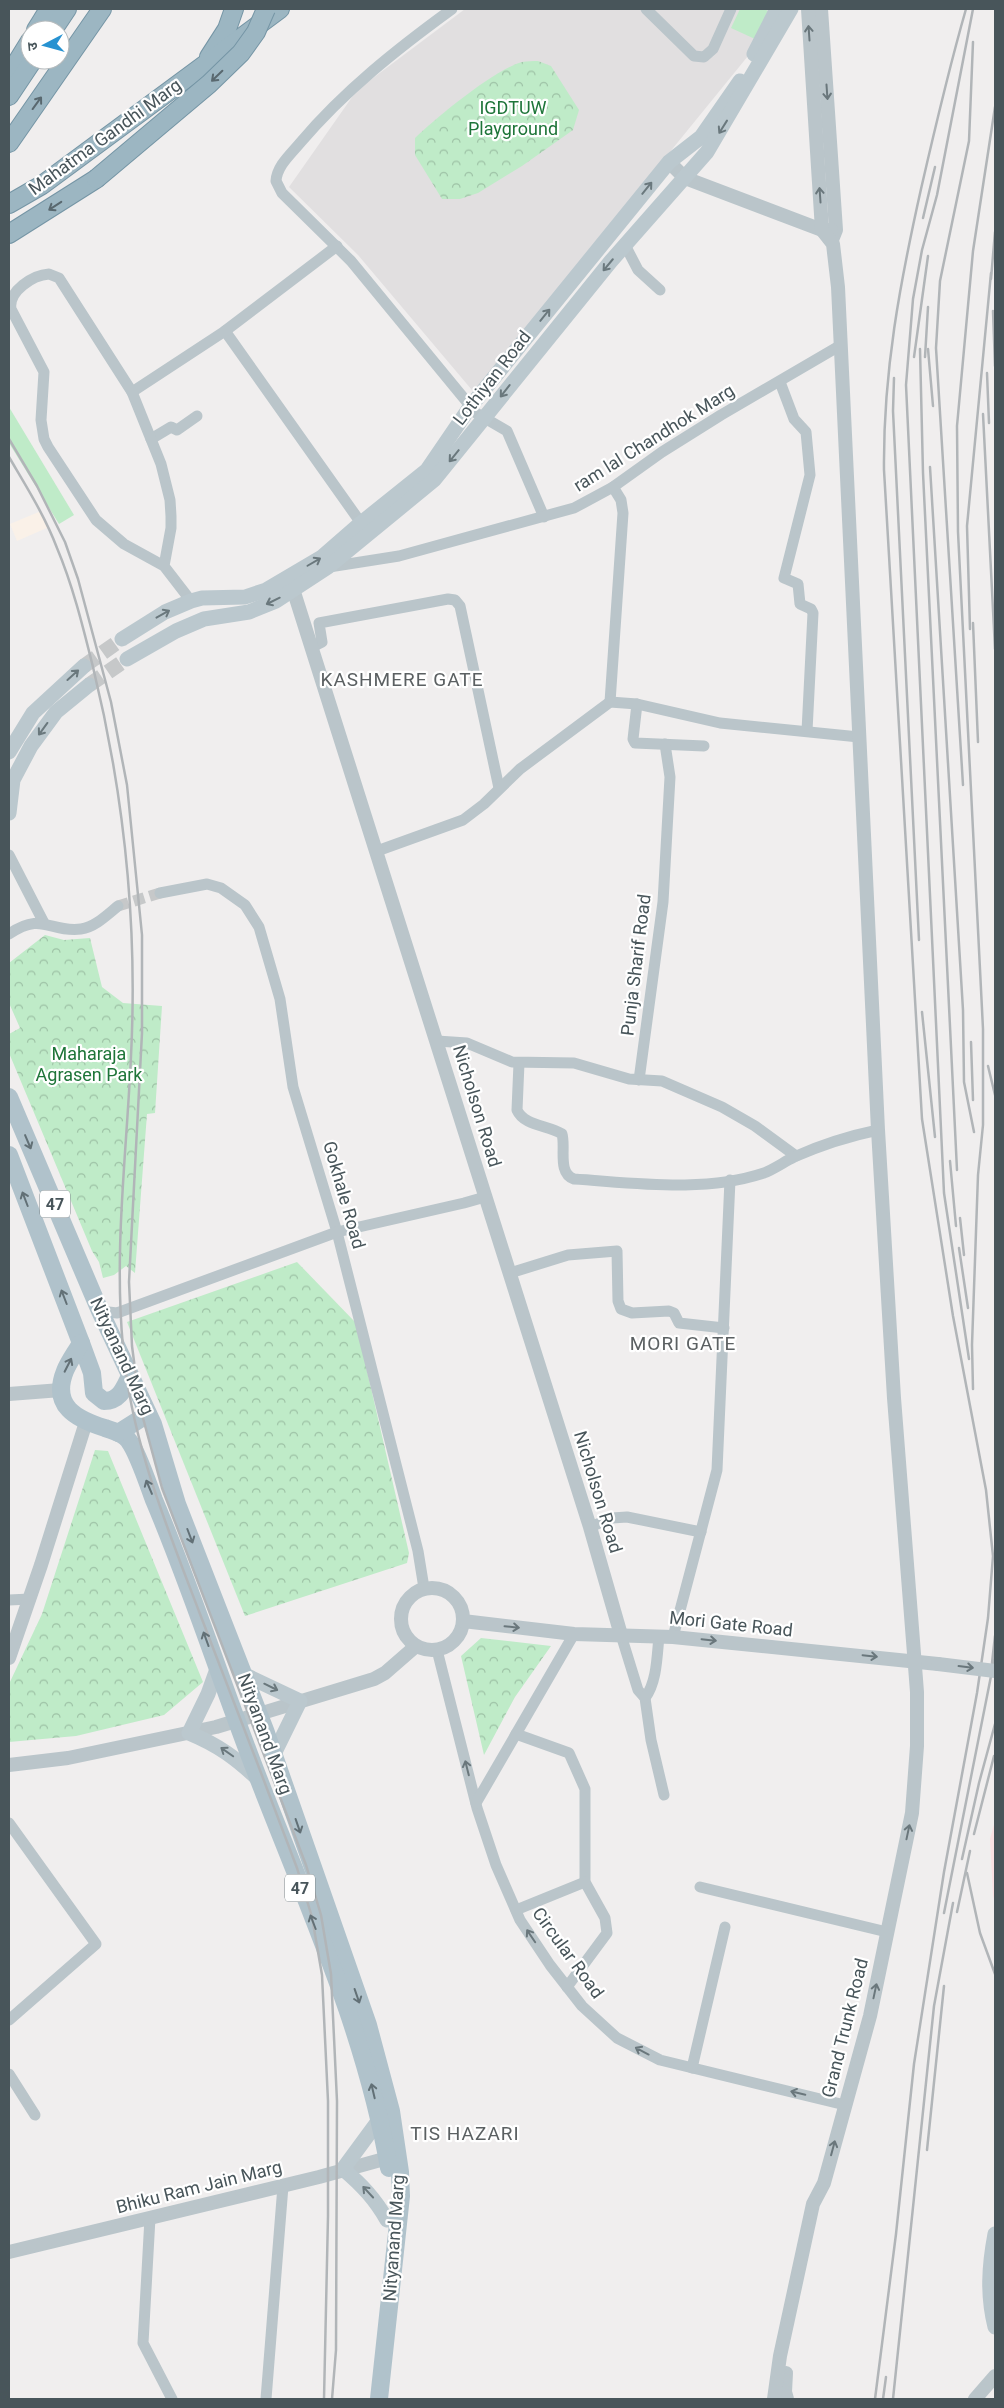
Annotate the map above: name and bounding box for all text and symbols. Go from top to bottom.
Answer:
north arrow [20,20,70,70]
one-way arrow [805,26,814,42]
text: उ [24,41,40,51]
one-way arrow [211,70,224,82]
street label: Mahatma Gandhi Marg [24,74,185,199]
one-way arrow [822,84,832,100]
one-way arrow [32,96,42,110]
park label: IGDTUW Playground [468,97,558,139]
one-way arrow [718,119,728,133]
one-way arrow [642,182,653,195]
one-way arrow [815,188,825,204]
one-way arrow [49,201,63,211]
one-way arrow [602,258,613,271]
one-way arrow [540,308,551,321]
street label: Lothiyan Road [448,326,535,429]
street label: ram lal Chandhok Marg [569,379,738,496]
one-way arrow [500,384,511,397]
one-way arrow [448,450,459,463]
one-way arrow [306,557,321,567]
one-way arrow [266,597,281,606]
one-way arrow [156,609,171,619]
district label: KASHMERE GATE [320,668,484,691]
one-way arrow [67,669,80,681]
one-way arrow [38,722,49,735]
street label: Punja Sharif Road [616,893,655,1037]
street label: Nicholson Road [449,1042,506,1169]
park label: Maharaja Agrasen Park [36,1043,143,1085]
one-way arrow [24,1134,33,1149]
street label: Gokhale Road [319,1139,370,1251]
road number: 47 [40,1190,70,1218]
one-way arrow [20,1191,29,1206]
one-way arrow [58,1290,67,1305]
street label: Nityanand Marg [86,1294,159,1418]
district label: MORI GATE [630,1332,736,1355]
one-way arrow [63,1358,73,1373]
street label: Nicholson Road [570,1428,627,1555]
one-way arrow [143,1480,153,1495]
one-way arrow [185,1528,195,1543]
street label: Mori Gate Road [668,1607,794,1640]
one-way arrow [503,1622,519,1632]
one-way arrow [201,1632,210,1647]
one-way arrow [700,1636,716,1645]
one-way arrow [862,1652,878,1661]
one-way arrow [958,1662,974,1672]
street label: Nityanand Marg [234,1671,297,1797]
one-way arrow [264,1683,279,1693]
one-way arrow [220,1747,234,1757]
one-way arrow [462,1761,471,1777]
one-way arrow [294,1818,303,1833]
one-way arrow [904,1825,913,1841]
road number: 47 [285,1875,315,1902]
street label: Circular Road [528,1903,608,2002]
one-way arrow [308,1914,317,1929]
one-way arrow [525,1929,535,1943]
street label: Grand Trunk Road [817,1956,872,2100]
one-way arrow [871,1984,880,2000]
one-way arrow [353,1988,363,2004]
one-way arrow [634,2046,649,2056]
one-way arrow [368,2084,377,2100]
one-way arrow [790,2088,806,2097]
district label: TIS HAZARI [410,2122,520,2145]
one-way arrow [829,2141,839,2157]
street label: Bhiku Ram Jain Marg [114,2156,284,2217]
street label: Nityanand Marg [379,2174,408,2302]
one-way arrow [363,2185,374,2198]

